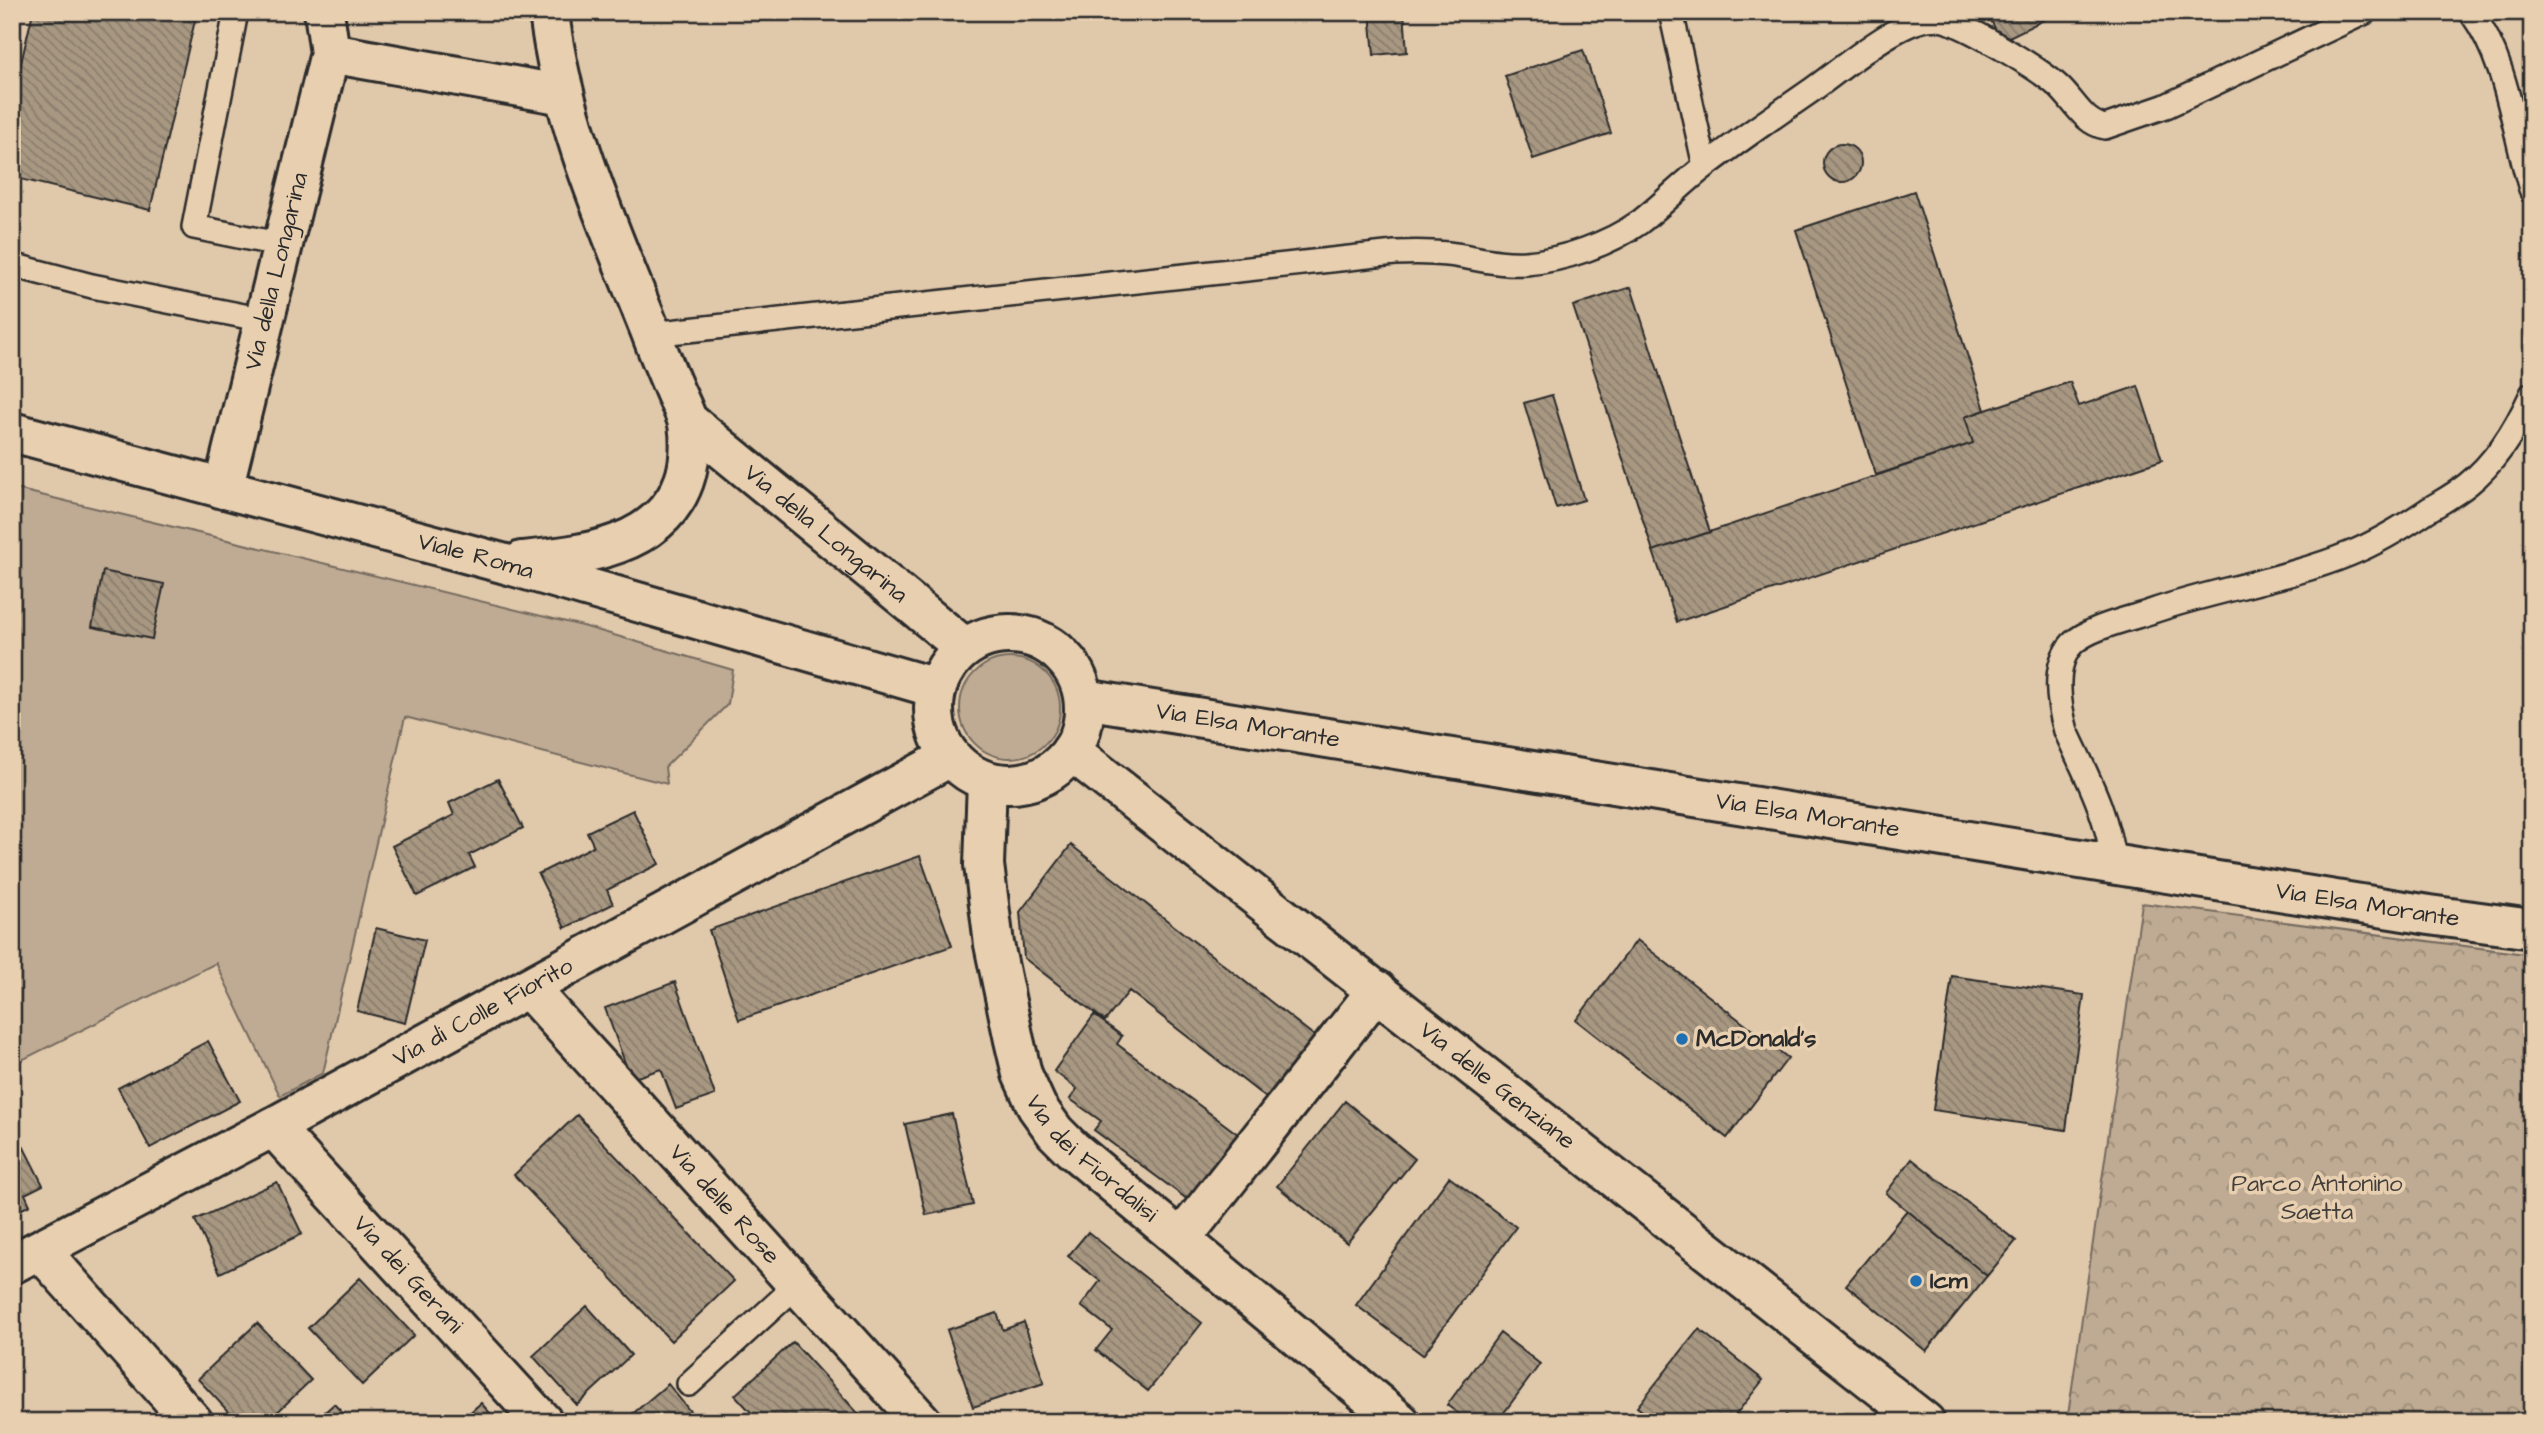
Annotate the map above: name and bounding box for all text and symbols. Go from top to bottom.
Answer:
street label: Via della Longarina [236,169,317,374]
street label: Via della Longarina [736,456,915,611]
street label: Viale Roma [414,524,538,588]
street label: Via Elsa Morante [1153,694,1342,757]
street label: Via Elsa Morante [1713,784,1902,847]
street label: Via Elsa Morante [2273,874,2462,936]
street label: Via di Colle Fiorito [387,949,580,1075]
street label: Via delle Genziane [1412,1014,1583,1158]
place label: McDonald's [1696,1022,1816,1056]
marker: McDonald's [1674,1031,1690,1047]
street label: Via dei Fiordalisi [1017,1089,1165,1231]
street label: Via delle Rose [661,1137,788,1272]
park label: Parco Antonino Saetta [2232,1167,2403,1229]
street label: Via dei Gerani [345,1208,471,1342]
place label: Icm [1930,1264,1968,1298]
marker: Icm [1908,1273,1924,1289]

